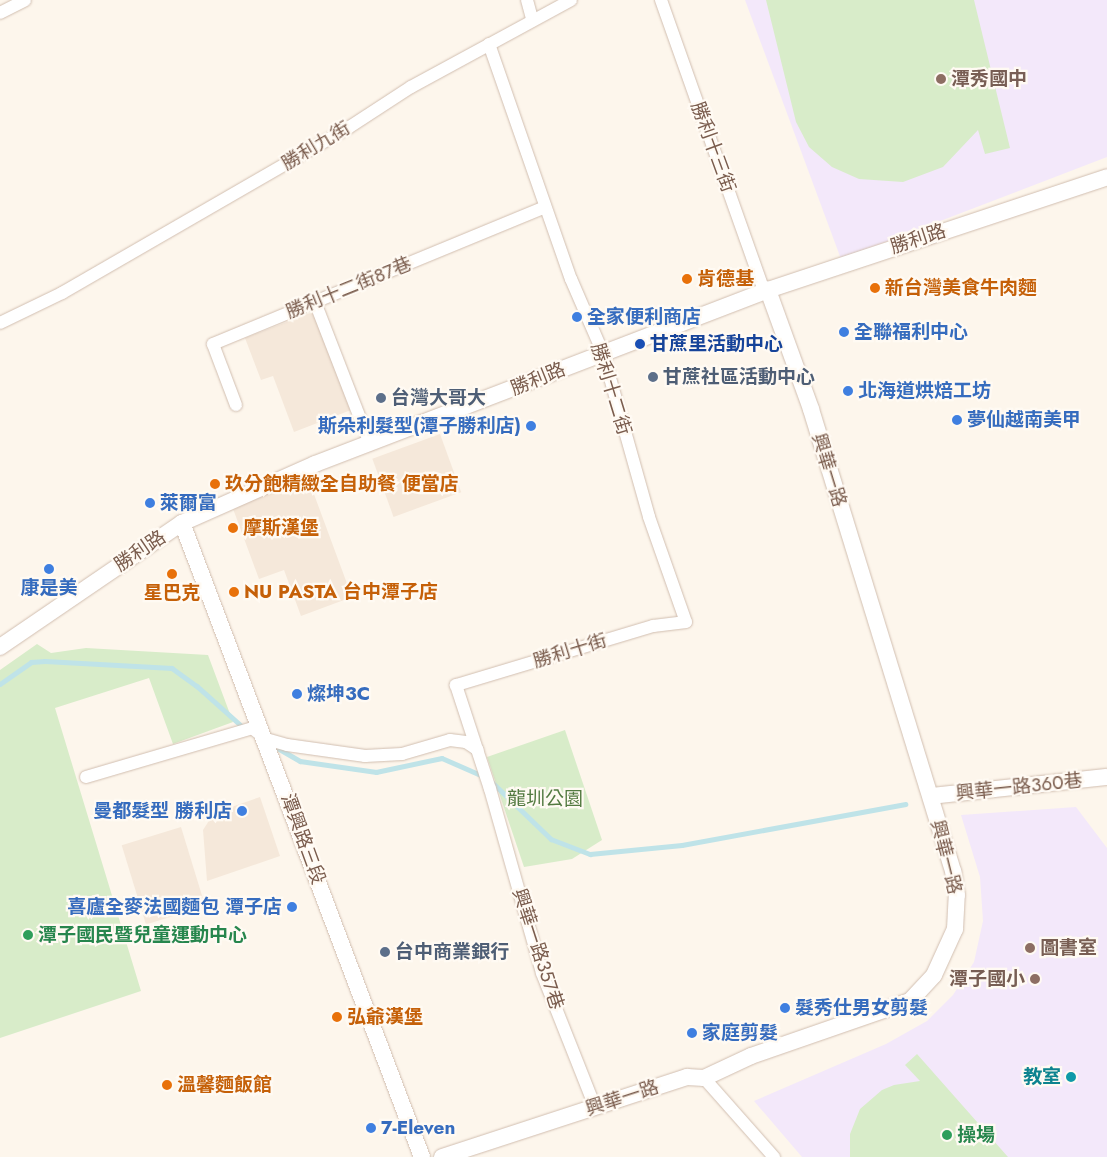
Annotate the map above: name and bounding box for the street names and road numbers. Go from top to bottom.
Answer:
street label: 勝利十三街 [686,98,740,196]
street label: 勝利九街 [278,117,354,175]
street label: 勝利路 [887,219,949,259]
street label: 勝利十二街87巷 [283,252,415,324]
street label: 勝利十二街 [586,340,636,438]
street label: 勝利路 [507,358,569,400]
street label: 興華一路 [807,430,851,510]
street label: 勝利路 [110,526,170,576]
street label: 勝利十街 [530,629,610,673]
street label: 興華一路360巷 [954,769,1084,805]
street label: 潭興路三段 [276,790,330,888]
street label: 興華一路 [926,817,966,897]
street label: 興華一路357巷 [508,886,568,1012]
street label: 興華一路 [582,1075,662,1121]

